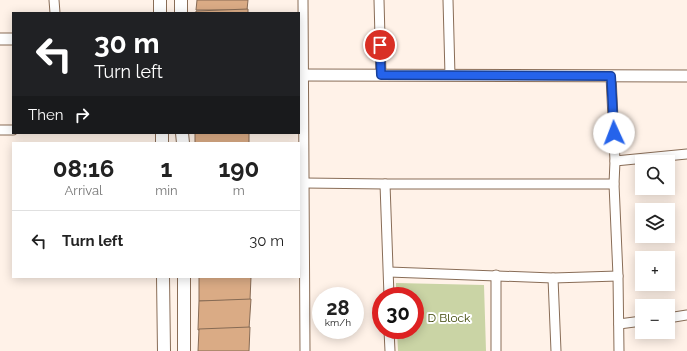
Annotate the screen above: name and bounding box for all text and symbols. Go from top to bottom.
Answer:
text: 30 m [94,27,160,60]
icon: left [28,28,80,80]
pin [363,28,397,62]
icon: arrive [369,34,391,56]
text: Turn left [94,61,163,82]
icon: right [71,104,93,126]
text: Then [28,106,63,124]
position arrow [593,112,635,154]
text: 08:16 [53,154,114,183]
text: 1 [160,154,172,183]
text: 190 [218,154,259,183]
map controls [635,155,675,339]
button: search [635,155,675,195]
text: Arrival [65,183,103,198]
text: min [155,183,178,198]
text: m [233,183,245,198]
button: layers [635,203,675,243]
icon: left [28,230,50,252]
text: Turn left [62,232,123,250]
text: 30 m [249,232,284,250]
button: + [635,251,675,291]
speed limit sign: 30 [372,287,424,339]
text: 28 [326,296,350,320]
button: − [635,299,675,339]
park label: D Block [428,311,471,325]
text: km/h [325,317,351,328]

